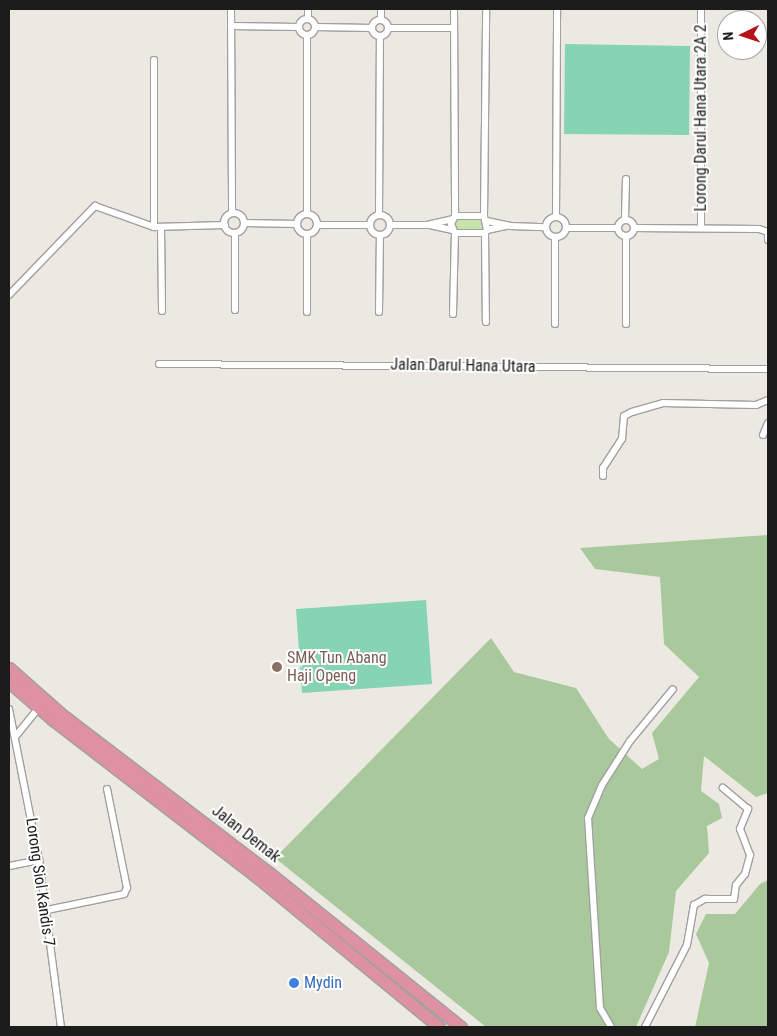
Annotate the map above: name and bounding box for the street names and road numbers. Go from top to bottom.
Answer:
street label: Lorong Darul Hana Utara 2A 2 [691,24,711,212]
street label: Jalan Darul Hana Utara [390,355,536,377]
street label: Jalan Demak [208,801,284,867]
street label: Lorong Siol Kandis 7 [21,816,59,948]

